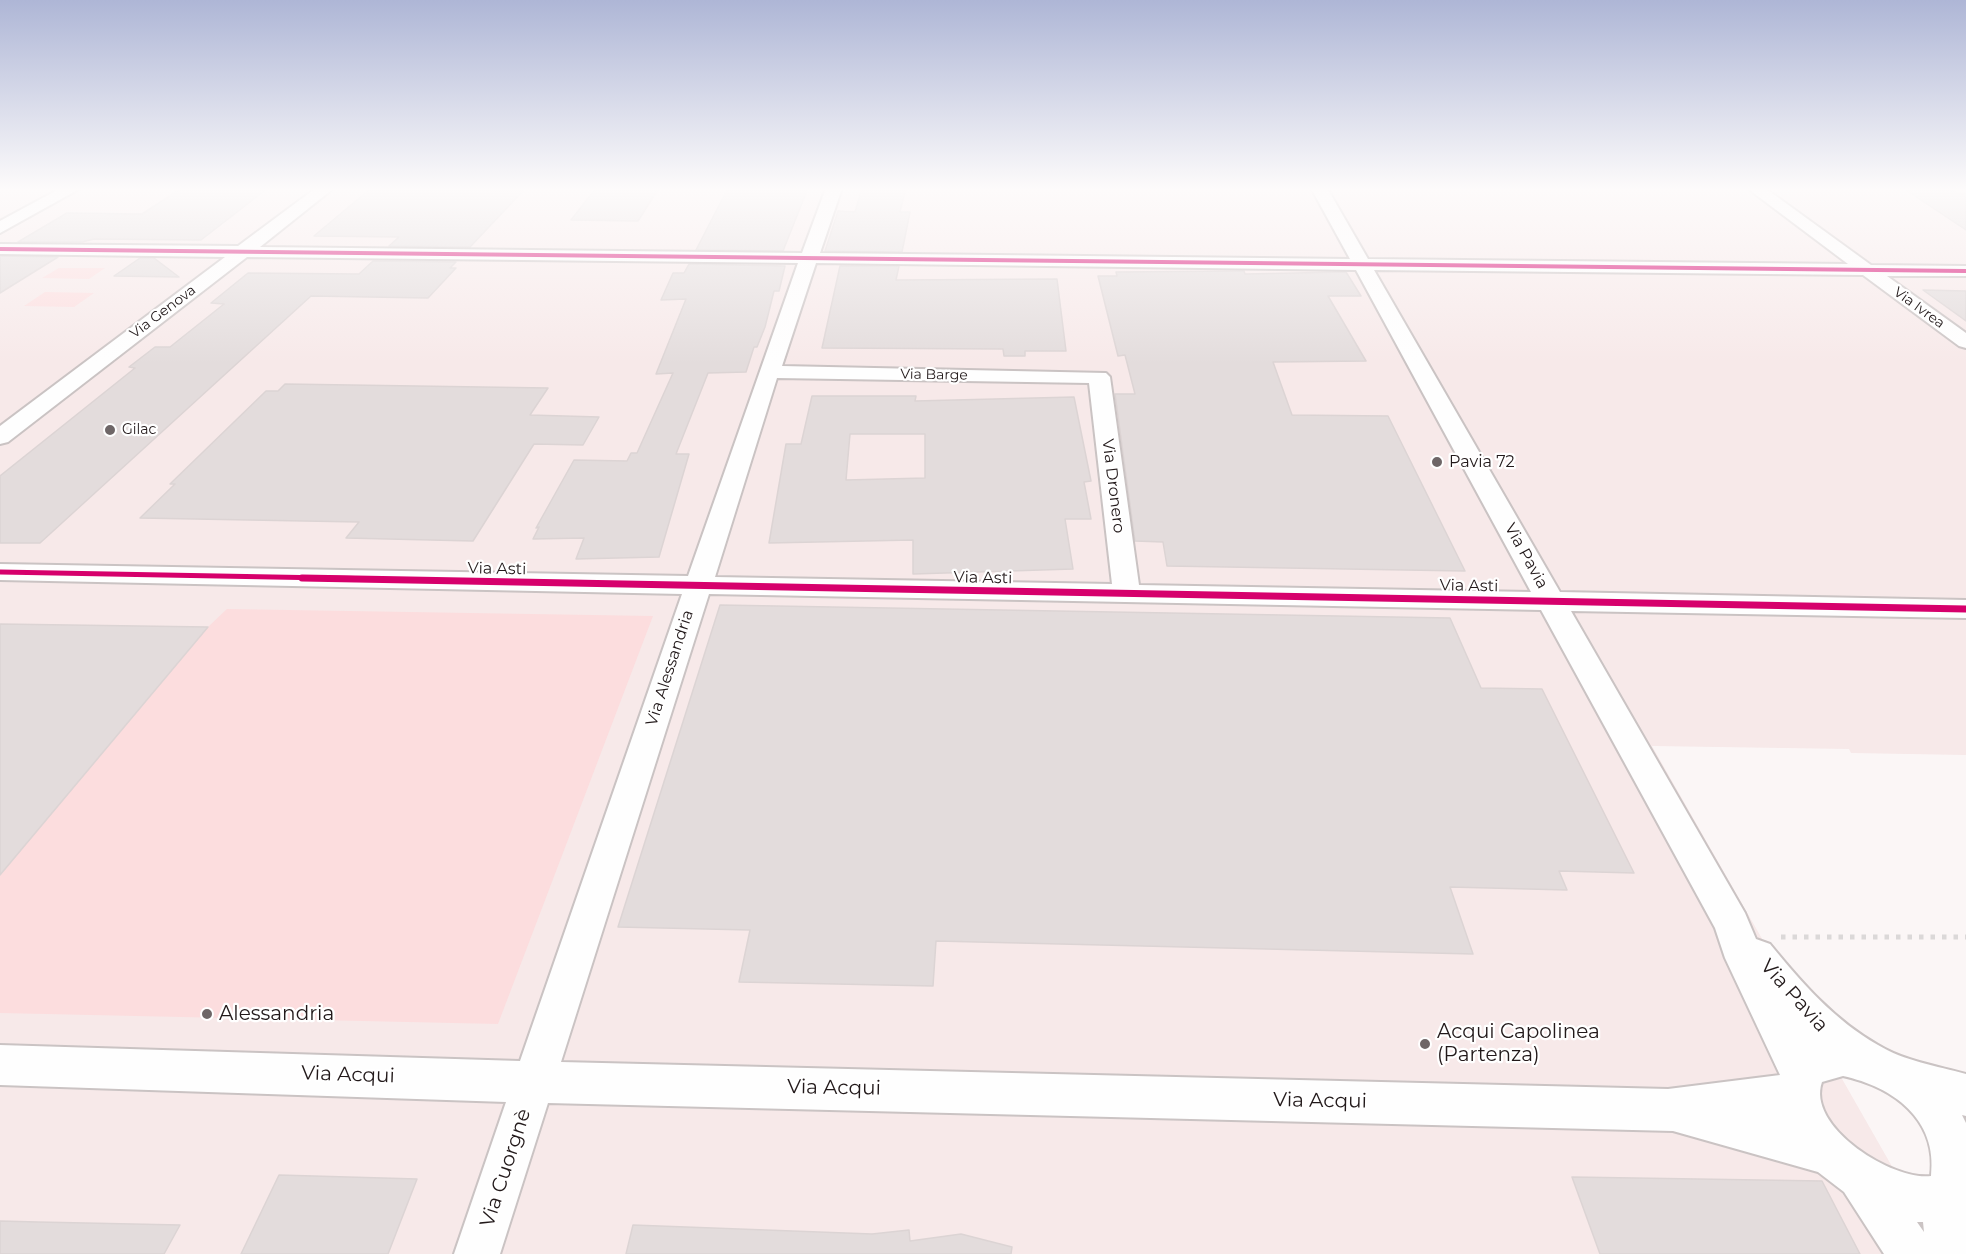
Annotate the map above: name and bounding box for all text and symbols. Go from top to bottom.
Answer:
street label: Via Genova [127,282,199,342]
street label: Via Ivrea [1890,284,1948,332]
street label: Via Barge [900,366,968,384]
place label: Gilac [122,422,156,438]
marker: Gilac [103,423,117,437]
street label: Via Dronero [1098,438,1128,534]
place label: Pavia 72 [1449,452,1515,472]
marker: Pavia 72 [1430,455,1444,469]
street label: Via Pavia [1500,520,1552,592]
street label: Via Asti [467,559,527,579]
street label: Via Asti [953,568,1013,588]
street label: Via Asti [1439,576,1499,596]
street label: Via Alessandria [642,607,698,729]
street label: Via Pavia [1755,955,1833,1037]
place label: Alessandria [219,1002,334,1026]
marker: Alessandria [200,1007,214,1021]
place label: Acqui Capolinea (Partenza) [1437,1020,1600,1067]
marker: Acqui Capolinea (Partenza) [1418,1037,1432,1051]
street label: Via Acqui [301,1061,395,1089]
street label: Via Acqui [787,1075,881,1101]
street label: Via Acqui [1273,1088,1367,1114]
street label: Via Cuorgnè [476,1106,536,1230]

